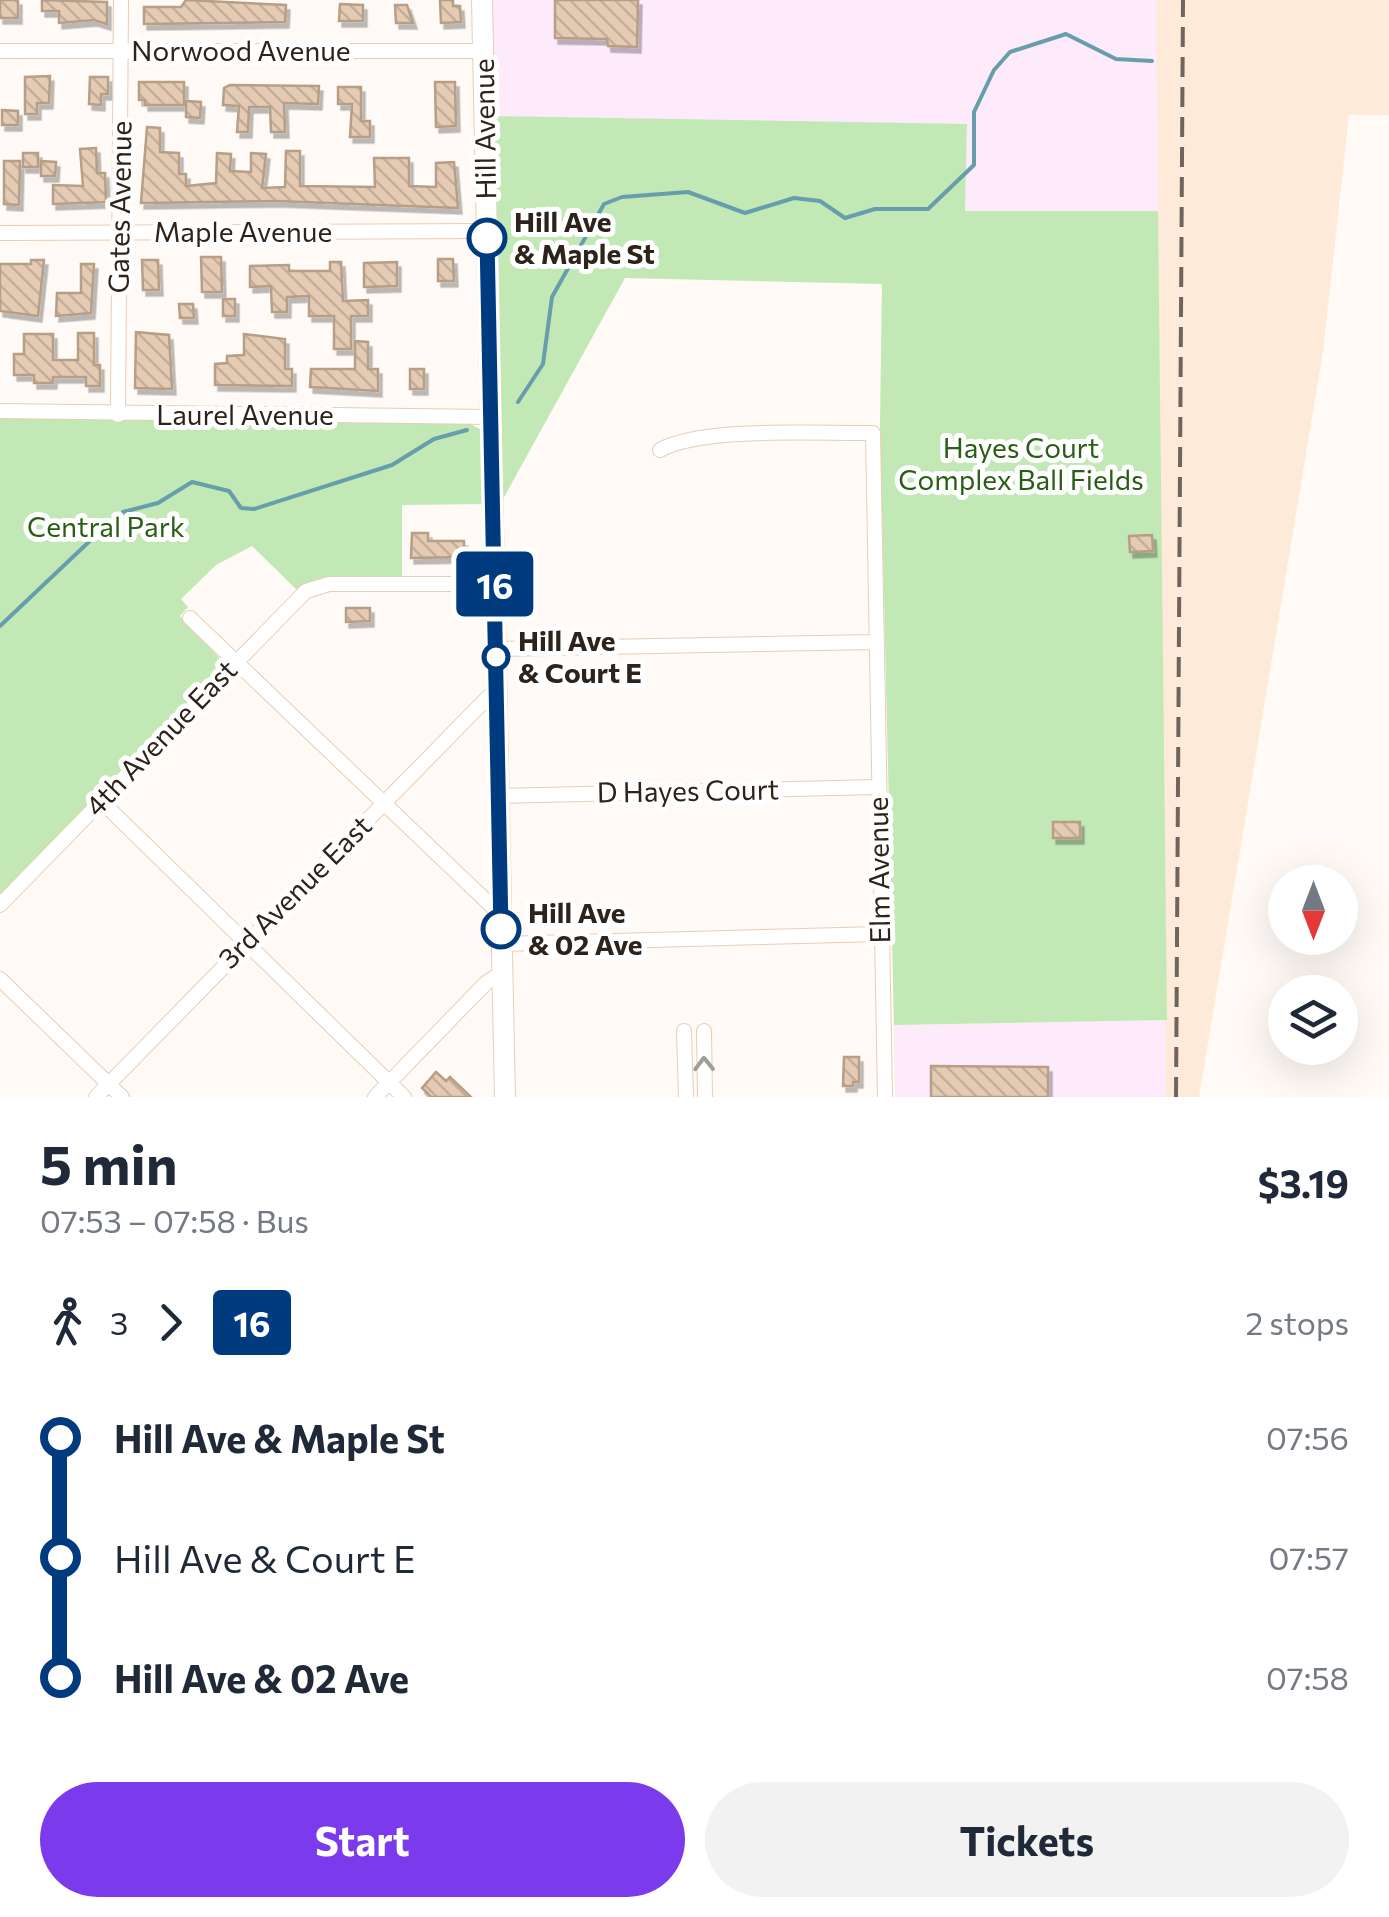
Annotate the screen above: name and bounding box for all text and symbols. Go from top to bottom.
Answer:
street label: Norwood Avenue [131,33,351,67]
street label: Hill Avenue [466,58,502,200]
street label: Gates Avenue [100,120,138,294]
place label: Hill Ave & Maple St [514,204,655,270]
street label: Maple Avenue [154,214,332,248]
marker: Hill Ave & Maple St [468,219,506,257]
street label: Laurel Avenue [156,397,334,431]
park label: Hayes Court Complex Ball Fields [898,430,1144,496]
park label: Central Park [27,509,185,543]
line badge: 16 [450,552,540,616]
text: 16 [476,563,514,606]
place label: Hill Ave & Court E [518,623,642,689]
marker: Hill Ave & Court E [483,644,509,670]
street label: 4th Avenue East [77,652,243,822]
street label: D Hayes Court [597,771,779,809]
street label: Elm Avenue [860,796,896,944]
street label: 3rd Avenue East [211,808,378,975]
north arrow [1268,865,1358,955]
map controls [1268,865,1358,1065]
place label: Hill Ave & 02 Ave [528,895,643,961]
marker: Hill Ave & 02 Ave [482,910,520,948]
button: layers [1268,975,1358,1065]
one-way arrow [694,1055,715,1071]
text: 5 min [40,1129,178,1196]
text: $3.19 [1258,1159,1349,1206]
text: 07:53 – 07:58 · Bus [40,1200,309,1240]
icon: walk [40,1295,95,1350]
icon: forward [143,1295,198,1350]
text: 16 [233,1301,271,1344]
text: 3 [110,1302,128,1342]
text: 2 stops [1245,1302,1349,1342]
text: Hill Ave & Maple St [114,1414,445,1461]
text: 07:56 [1266,1417,1349,1457]
text: Hill Ave & Court E [114,1534,415,1581]
text: 07:57 [1269,1537,1349,1577]
text: Hill Ave & 02 Ave [114,1654,409,1701]
text: 07:58 [1266,1657,1349,1697]
button: Start [40,1782,685,1897]
button: Tickets [705,1782,1349,1897]

